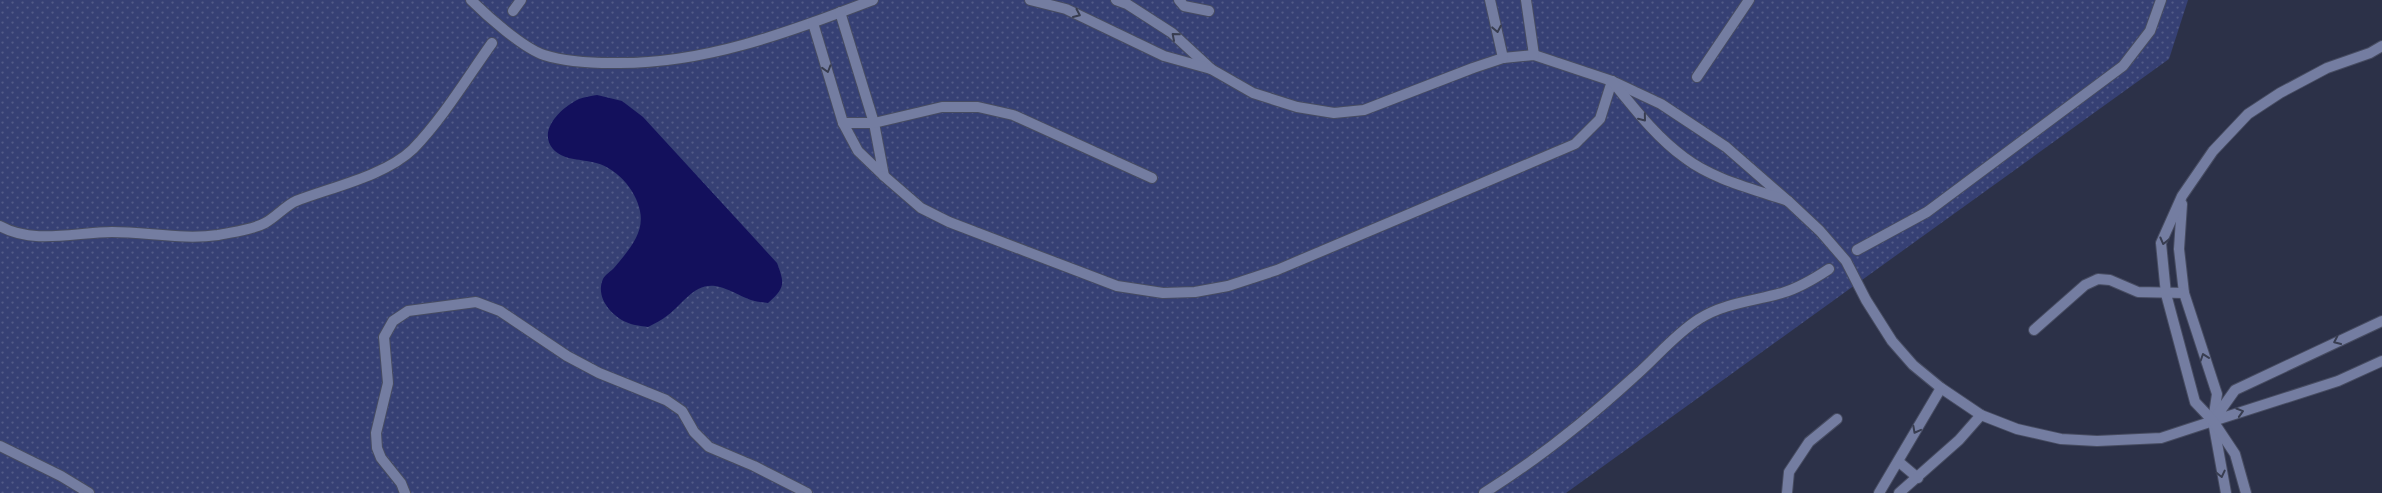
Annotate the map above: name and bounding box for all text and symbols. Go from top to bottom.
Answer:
one-way arrow [1072,8,1081,19]
one-way arrow [1491,25,1502,33]
one-way arrow [1172,33,1181,42]
one-way arrow [821,65,831,73]
one-way arrow [1637,112,1645,121]
one-way arrow [2159,237,2170,245]
one-way arrow [2334,335,2343,345]
one-way arrow [2200,353,2210,362]
one-way arrow [2235,408,2243,418]
one-way arrow [1912,425,1922,434]
one-way arrow [2215,470,2226,479]

